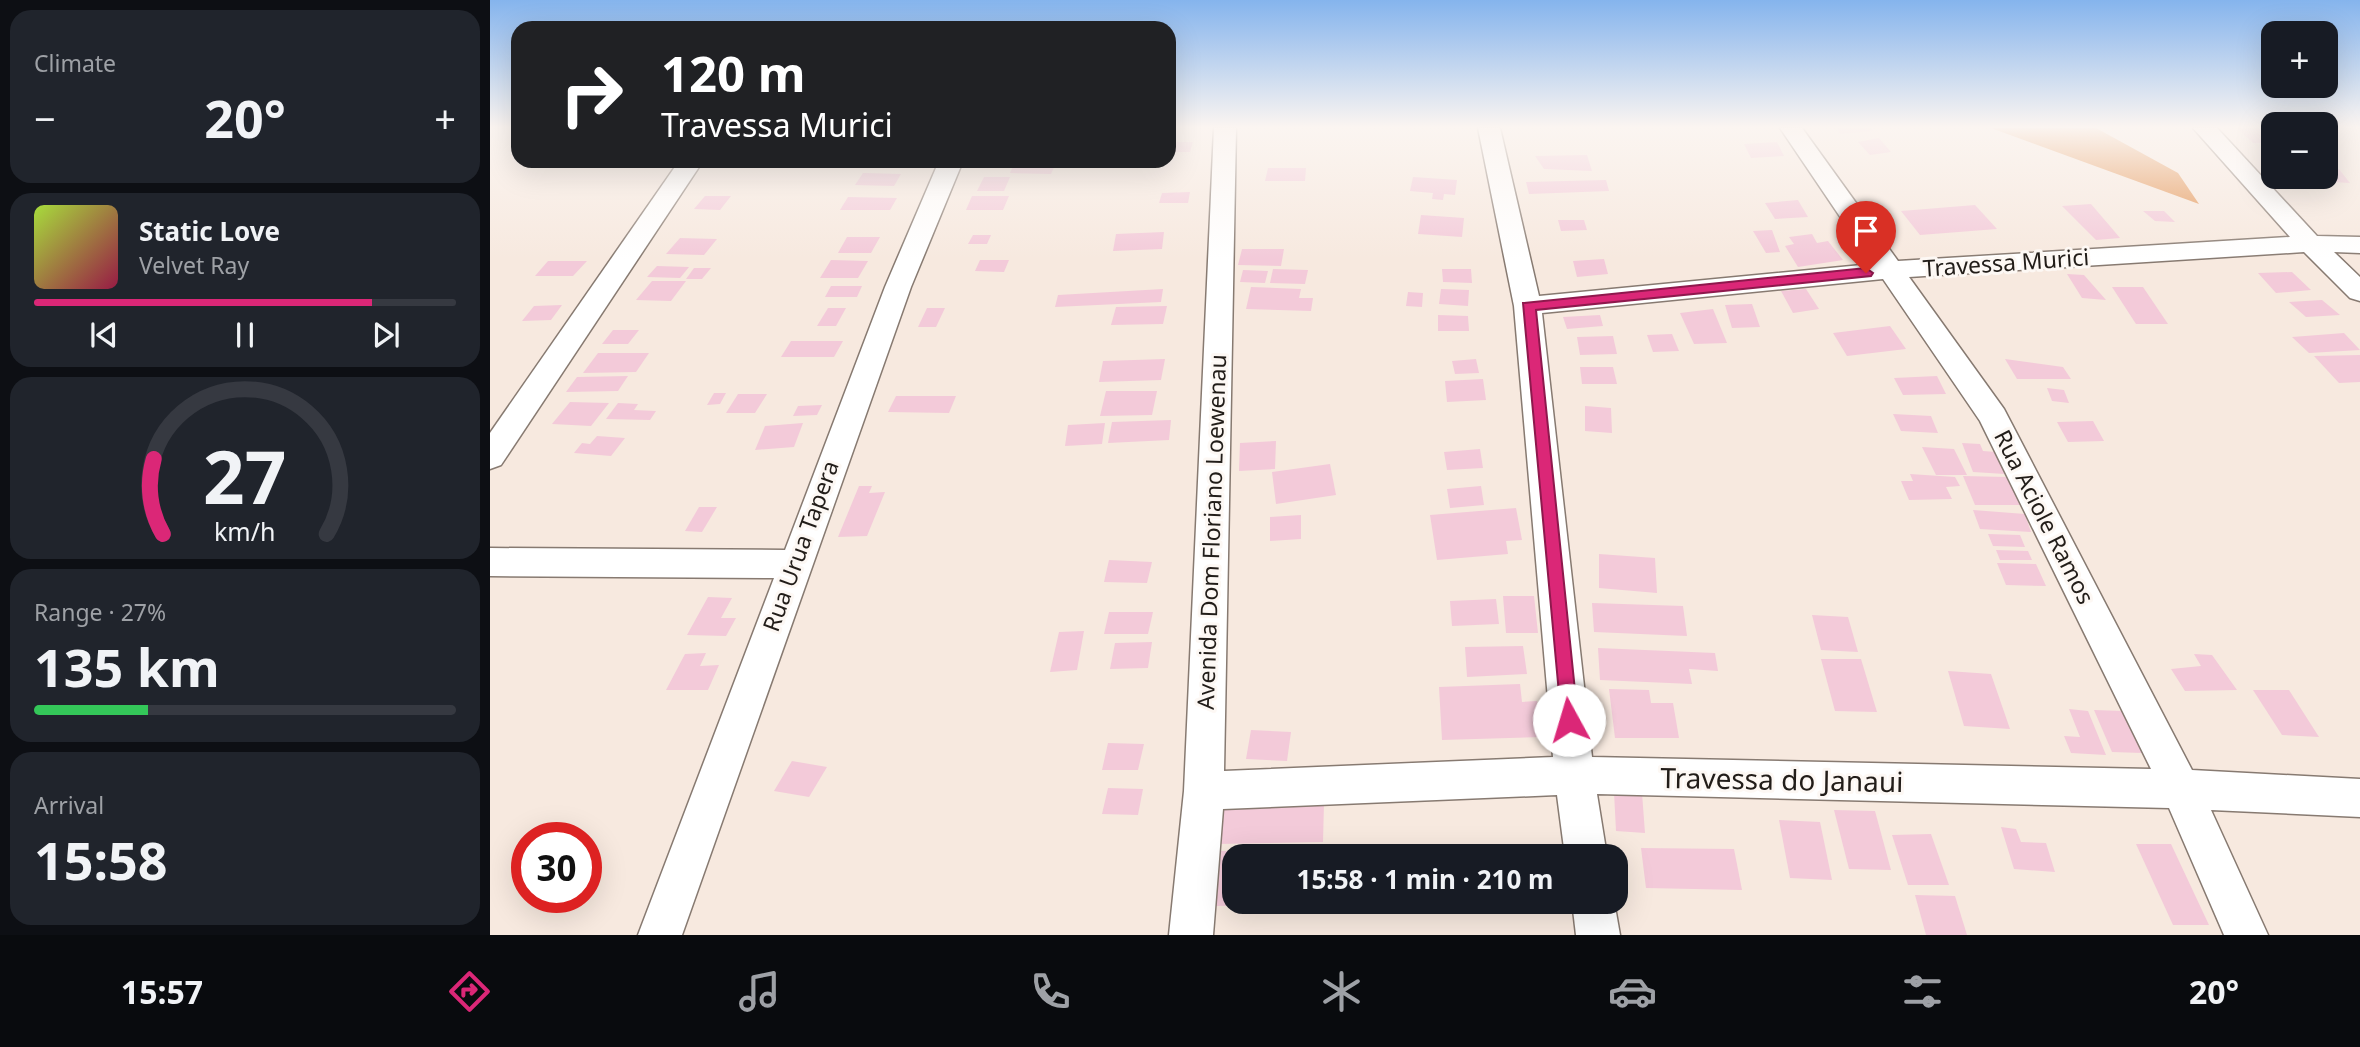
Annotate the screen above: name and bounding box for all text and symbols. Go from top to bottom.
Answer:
map controls [2261,21,2338,189]
button: + [2261,21,2338,98]
text: 120 m [661,40,806,106]
text: Climate [34,47,116,79]
icon: right [546,49,637,140]
text: 20° [204,82,286,153]
text: − [34,92,56,144]
text: + [434,92,456,144]
text: Travessa Murici [661,103,893,146]
button: − [2261,112,2338,189]
pin [1836,201,1896,273]
icon: arrive [1847,212,1885,250]
text: Static Love [139,213,280,249]
street label: Travessa Murici [1922,240,2090,284]
text: Velvet Ray [139,249,249,281]
icon: previous [85,316,123,354]
icon: pause [226,316,264,354]
icon: next [367,316,405,354]
street label: Avenida Dom Floriano Loewenau [1189,354,1233,710]
street label: Rua Aciole Ramos [1987,424,2103,609]
text: 27 [203,426,287,525]
street label: Rua Urua Tapera [754,456,846,636]
text: km/h [214,513,276,547]
text: Range · 27% [34,596,166,628]
text: 135 km [34,631,220,702]
position arrow [1532,683,1606,757]
street label: Travessa do Janaui [1660,758,1904,800]
text: Arrival [34,789,104,821]
speed limit sign: 30 [511,822,602,913]
text: 15:58 [34,824,168,895]
text: 15:58 · 1 min · 210 m [1297,861,1553,897]
icon: directions [445,967,494,1016]
icon: music [735,967,784,1016]
icon: phone [1026,967,1075,1016]
icon: climate [1317,967,1366,1016]
icon: car [1608,967,1657,1016]
icon: filters [1898,967,1947,1016]
text: 15:57 [121,970,203,1013]
text: 20° [2189,970,2239,1013]

